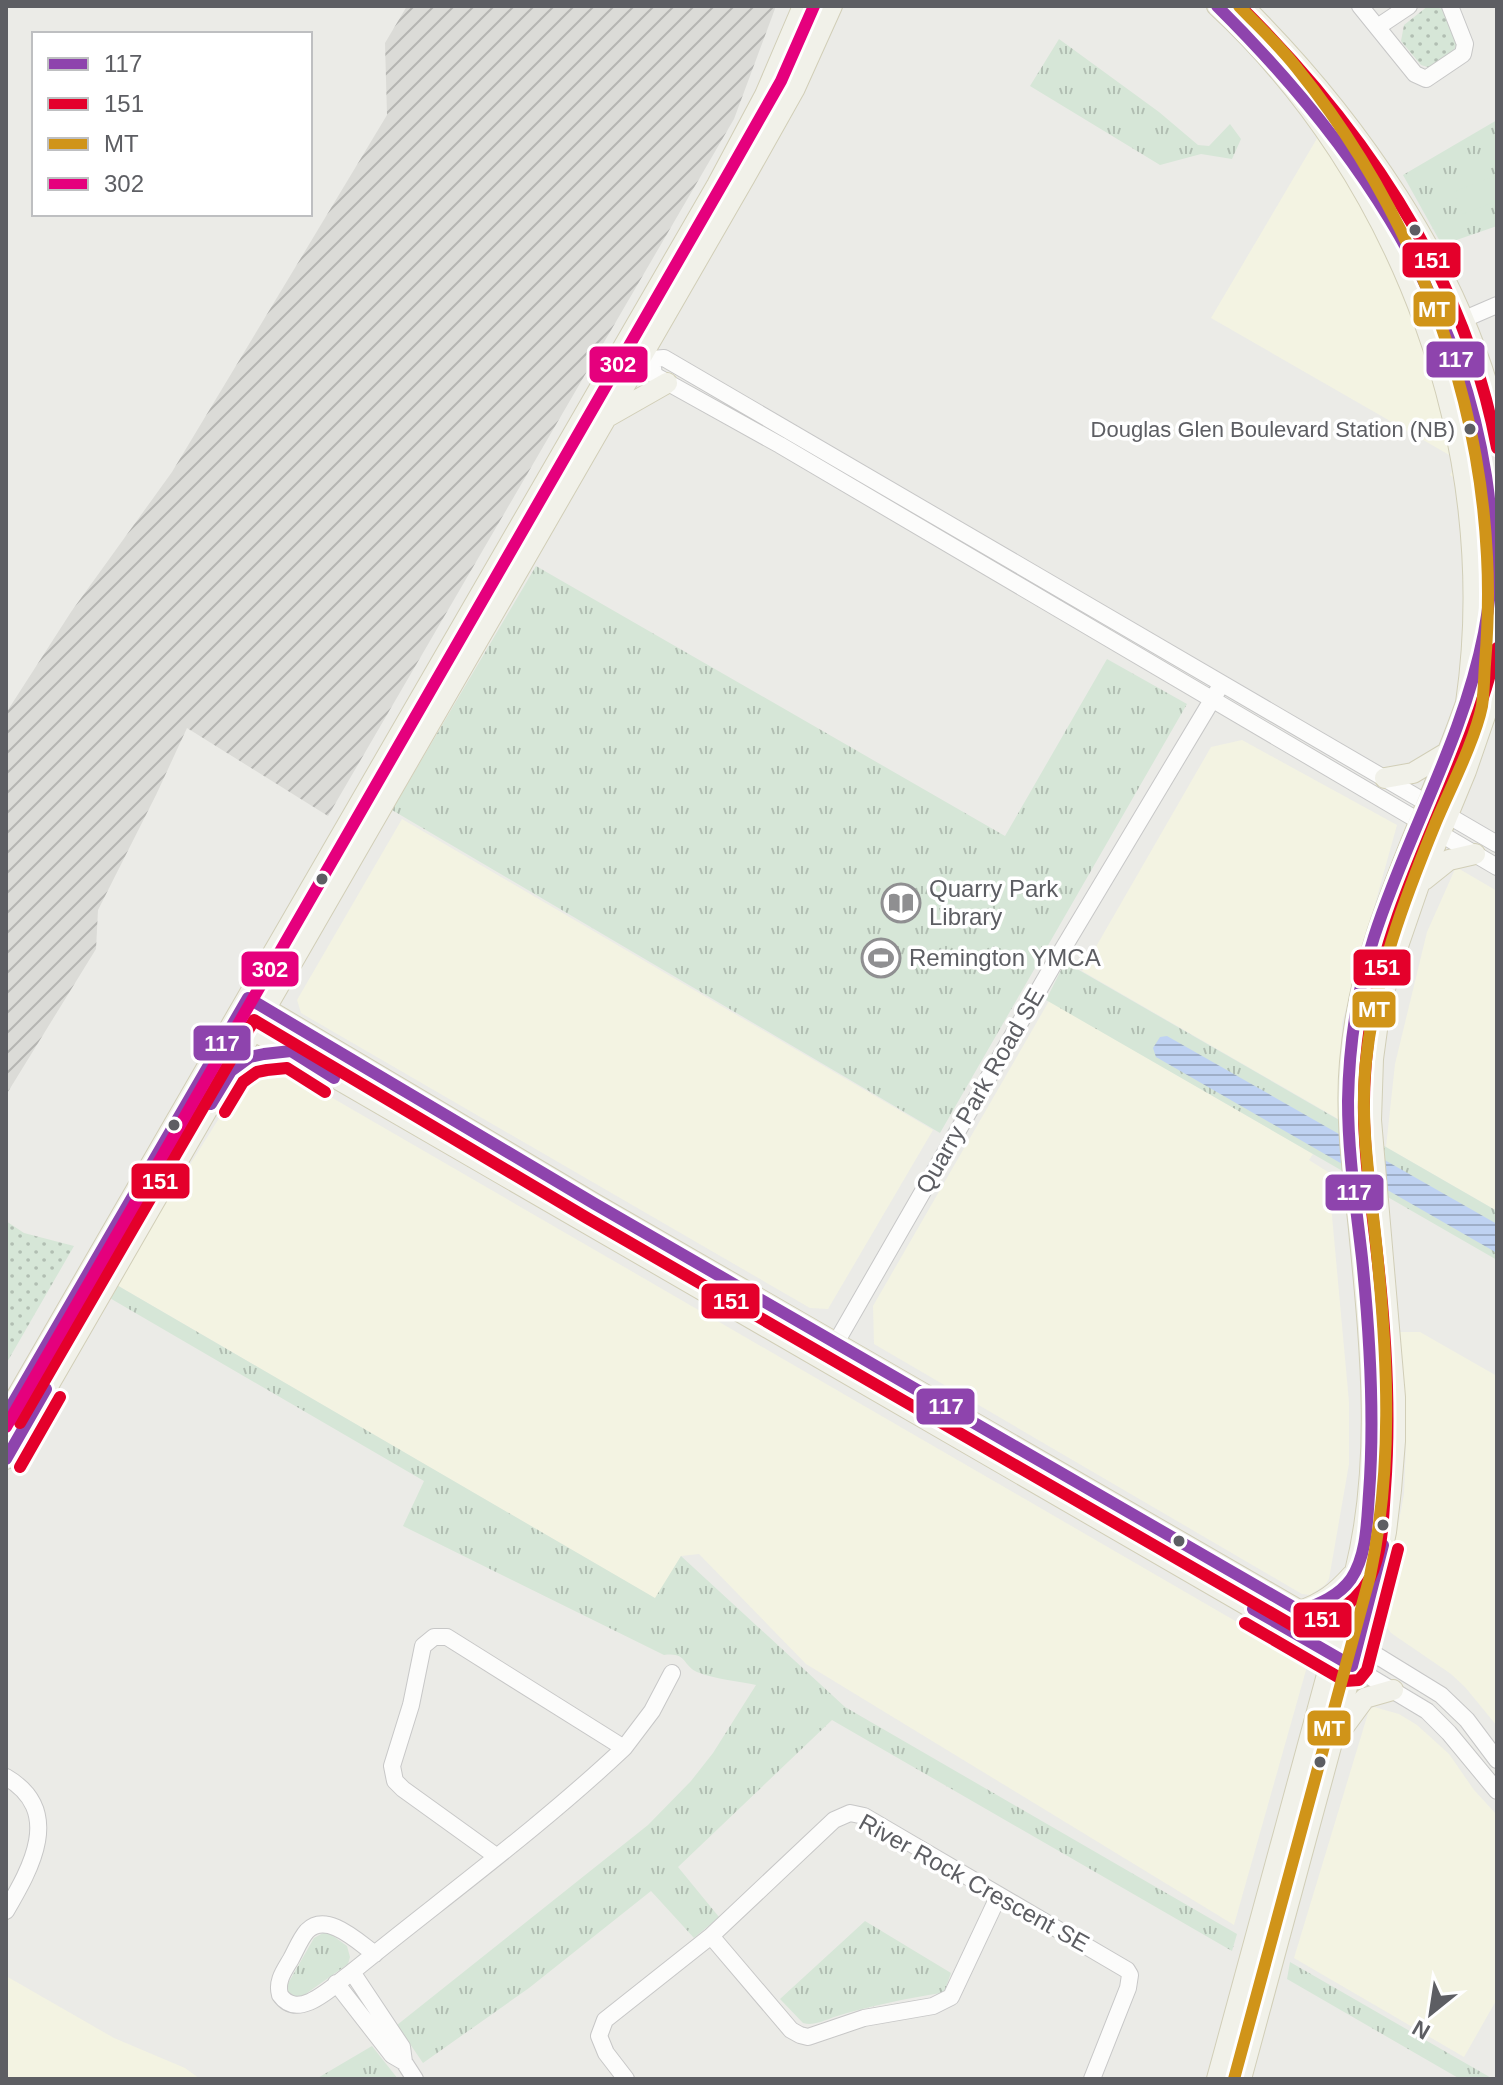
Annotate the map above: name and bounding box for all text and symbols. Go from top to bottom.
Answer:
legend [32,32,312,216]
text: 117 [104,50,142,77]
text: 151 [104,90,144,117]
text: MT [104,130,139,157]
text: 302 [104,170,144,197]
unlabelled marker [1407,222,1423,238]
line badge: 151 [1401,241,1462,279]
text: 151 [1414,248,1450,273]
line badge: MT [1412,290,1457,328]
text: MT [1418,297,1450,322]
line badge: 117 [1425,340,1486,379]
line badge: 302 [588,345,649,384]
text: 117 [1438,347,1474,372]
text: 302 [600,352,636,377]
place label: Douglas Glen Boulevard Station (NB) [1091,417,1455,442]
marker: Douglas Glen Boulevard Station (NB) [1462,421,1478,437]
unlabelled marker [314,871,330,887]
place label: Quarry Park Library [929,875,1059,930]
library icon: Quarry Park Library [880,882,922,924]
sports icon: Remington YMCA [860,937,902,979]
place label: Remington YMCA [909,944,1101,971]
line badge: 151 [1352,948,1412,987]
line badge: 302 [240,950,300,988]
text: 151 [1364,955,1400,980]
text: 302 [252,957,288,982]
street label: Quarry Park Road SE [910,984,1049,1198]
line badge: MT [1351,990,1397,1029]
text: MT [1358,997,1390,1022]
line badge: 117 [192,1024,252,1062]
text: 117 [204,1031,240,1056]
unlabelled marker [166,1117,182,1133]
line badge: 151 [130,1162,191,1200]
text: 151 [142,1169,178,1194]
line badge: 117 [1324,1173,1385,1212]
text: 117 [1336,1180,1372,1205]
line badge: 151 [700,1282,761,1320]
text: 151 [713,1289,749,1314]
line badge: 117 [915,1387,976,1426]
text: 117 [928,1394,964,1419]
unlabelled marker [1375,1517,1391,1533]
unlabelled marker [1171,1533,1187,1549]
line badge: 151 [1292,1601,1353,1639]
text: 151 [1304,1607,1340,1632]
line badge: MT [1306,1709,1352,1747]
text: MT [1313,1716,1345,1741]
unlabelled marker [1312,1754,1328,1770]
street label: River Rock Crescent SE [855,1808,1094,1957]
north arrow [1391,1973,1471,2053]
text: N [1408,2015,1434,2045]

